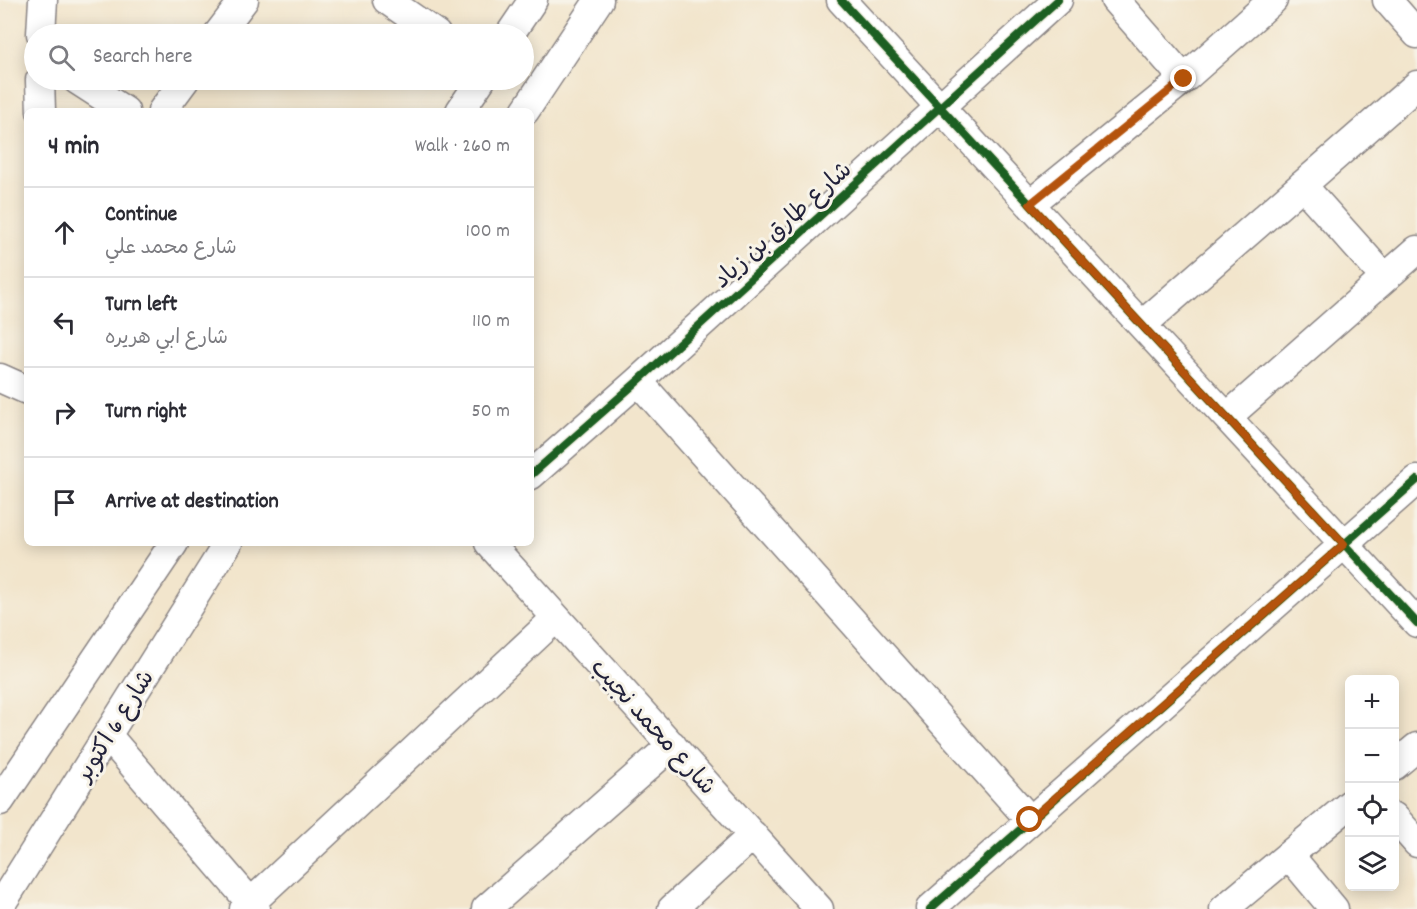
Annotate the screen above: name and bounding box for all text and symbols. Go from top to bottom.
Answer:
search box [24,24,534,90]
icon: search [45,41,78,74]
text: Search here [93,42,192,73]
route end [1170,65,1196,91]
text: 4 min [48,129,99,166]
text: Walk · 260 m [415,133,510,161]
street label: شارع طارق بن زياد [707,155,861,298]
text: Continue [105,200,177,231]
icon: ahead [48,216,81,249]
text: 100 m [466,218,510,246]
text: شارع محمد علي [105,235,237,263]
text: Turn left [105,290,177,321]
icon: left [48,306,81,339]
text: 110 m [472,308,510,336]
text: شارع ابي هريره [105,325,228,353]
icon: right [48,396,81,429]
text: Turn right [105,397,187,428]
text: 50 m [472,398,510,426]
icon: arrive [48,486,81,519]
text: Arrive at destination [105,487,279,518]
street label: شارع محمد نجيب [581,652,722,804]
street label: شارع 6 اكتوبر [68,664,164,791]
map controls [1345,675,1399,891]
button: + [1345,675,1399,729]
button: − [1345,729,1399,783]
button: locate [1345,783,1399,837]
route start [1016,806,1042,832]
button: layers [1345,837,1399,891]

